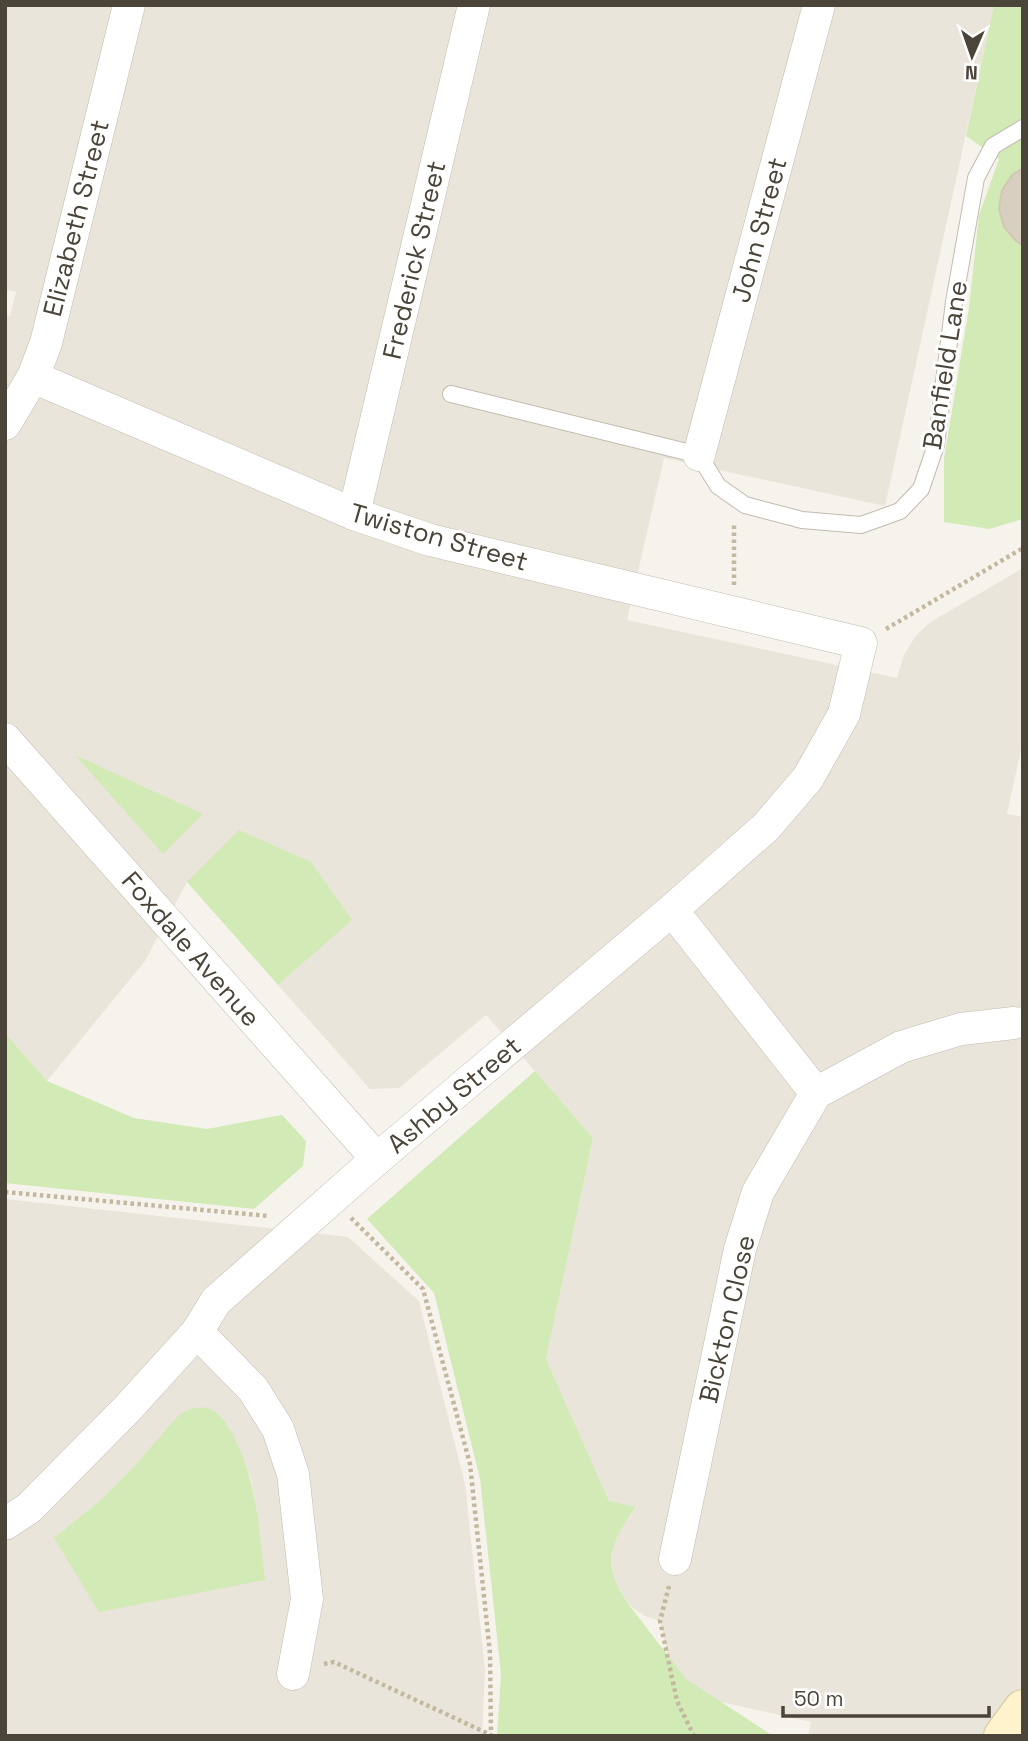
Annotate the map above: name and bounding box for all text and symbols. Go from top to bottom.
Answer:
north arrow [937,21,1007,91]
text: N [965,60,978,85]
street label: Elizabeth Street [35,116,117,320]
street label: John Street [723,154,795,306]
street label: Frederick Street [375,157,453,363]
street label: Banfield Lane [915,278,975,452]
street label: Twiston Street [346,495,532,579]
street label: Foxdale Avenue [114,864,268,1034]
street label: Ashby Street [380,1029,528,1161]
street label: Bickton Close [691,1232,763,1406]
scale bar [783,1674,990,1718]
text: 50 m [794,1685,844,1712]

